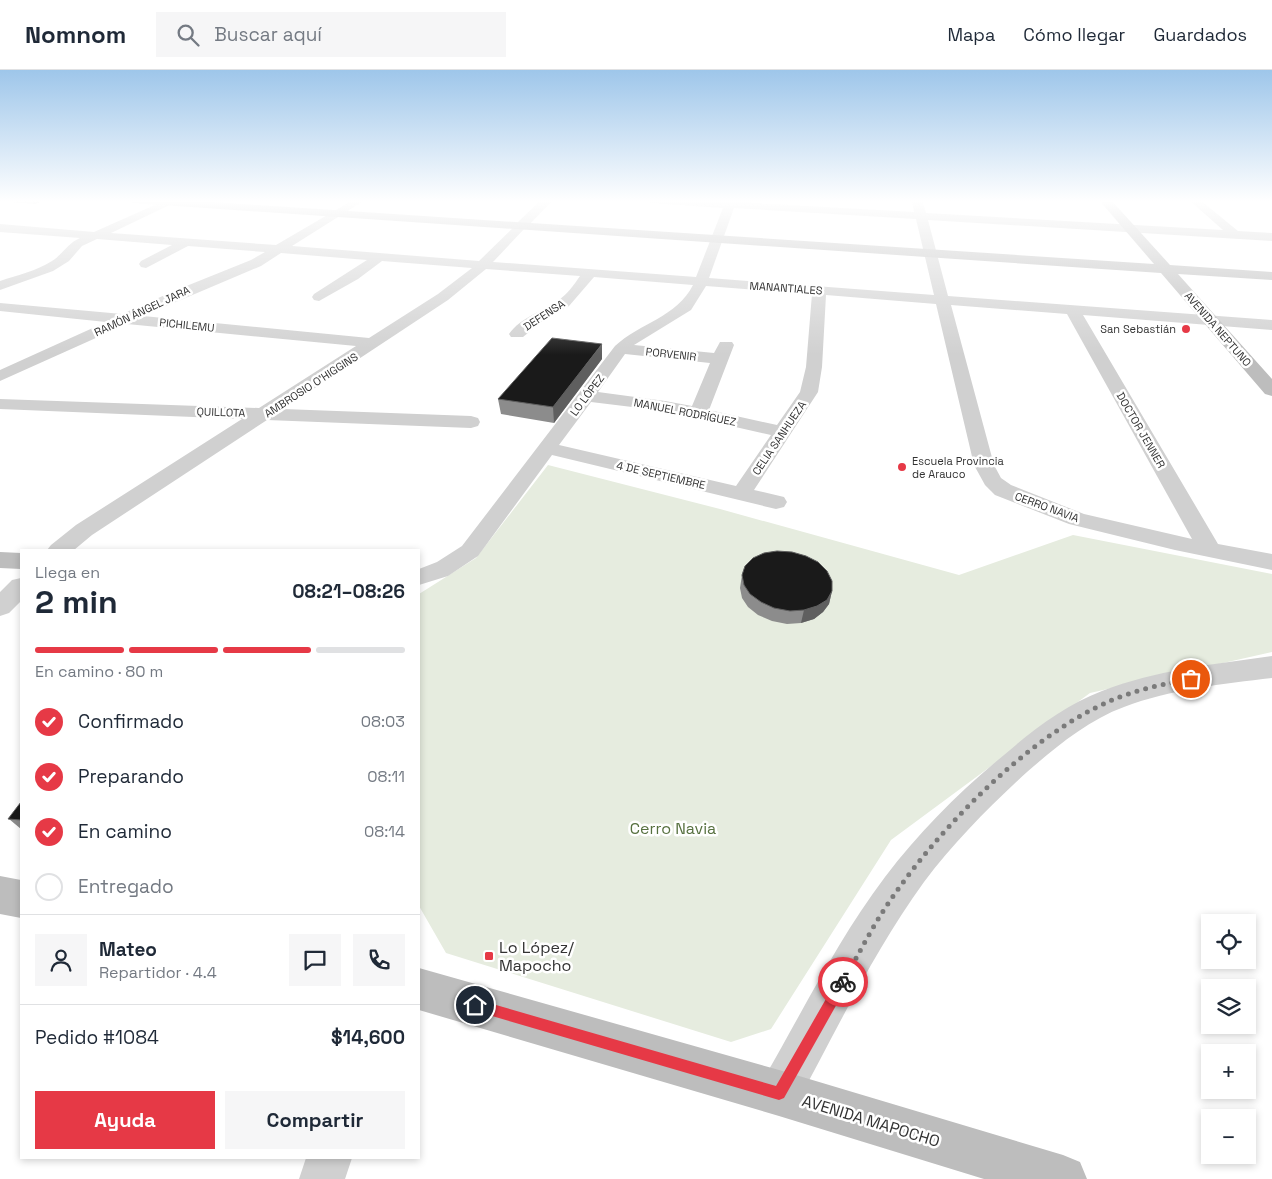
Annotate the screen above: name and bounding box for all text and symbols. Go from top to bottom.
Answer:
search box [156,12,506,57]
text: Nomnom [25,19,126,50]
icon: search [174,21,202,49]
text: Buscar aquí [214,22,322,47]
text: Mapa [947,23,995,46]
text: Cómo llegar [1023,23,1125,46]
text: Guardados [1153,23,1247,46]
street label: MANANTIALES [749,278,823,298]
street label: RAMÓN ÁNGEL JARA [92,282,192,339]
street label: AVENIDA NEPTUNO [1182,289,1254,369]
street label: DEFENSA [521,296,567,334]
street label: PICHILEMU [159,315,215,335]
place label: San Sebastián [1100,322,1176,336]
marker: San Sebastián [1180,323,1192,335]
street label: PORVENIR [645,344,697,364]
street label: AMBROSIO O'HIGGINS [262,349,361,420]
street label: LO LÓPEZ [566,371,607,418]
street label: DOCTOR JENNER [1114,390,1168,470]
street label: MANUEL RODRÍGUEZ [633,395,737,429]
street label: CELIA SANHUEZA [749,398,809,478]
street label: QUILLOTA [196,404,246,420]
place label: Escuela Provincia de Arauco [912,454,1004,481]
street label: 4 DE SEPTIEMBRE [615,458,707,492]
marker: Escuela Provincia de Arauco [896,461,908,473]
street label: CERRO NAVIA [1013,489,1081,525]
text: Llega en [35,562,100,583]
text: 08:21–08:26 [292,579,405,604]
text: 2 min [35,582,118,622]
pin [1170,658,1212,700]
text: En camino · 80 m [35,661,163,682]
icon: bag [1177,665,1205,693]
icon: check [35,708,63,736]
text: Confirmado [78,709,184,734]
text: 08:03 [361,711,405,732]
icon: check [35,763,63,791]
text: Preparando [78,764,184,789]
text: 08:11 [367,766,405,787]
icon: check [35,818,63,846]
park label: Cerro Navia [630,818,716,839]
text: En camino [78,819,172,844]
text: 08:14 [364,821,405,842]
text: Entregado [78,874,174,899]
map controls [1201,914,1256,1164]
button: locate [1201,914,1256,969]
button: person [35,934,87,986]
button: chat [289,934,341,986]
button: phone [353,934,405,986]
text: Mateo [99,937,157,962]
place label: Lo López/ Mapocho [499,937,574,976]
marker: Lo López/ Mapocho [483,950,495,962]
courier [818,957,868,1007]
text: Repartidor · 4.4 [99,962,217,983]
icon: bike [829,968,857,996]
button: layers [1201,979,1256,1034]
pin [454,984,496,1026]
icon: home [461,991,489,1019]
text: Pedido #1084 [35,1025,159,1050]
text: $14,600 [331,1025,405,1050]
button: + [1201,1044,1256,1099]
street label: AVENIDA MAPOCHO [800,1090,942,1152]
button: Ayuda [35,1091,215,1149]
button: Compartir [225,1091,405,1149]
button: − [1201,1109,1256,1164]

